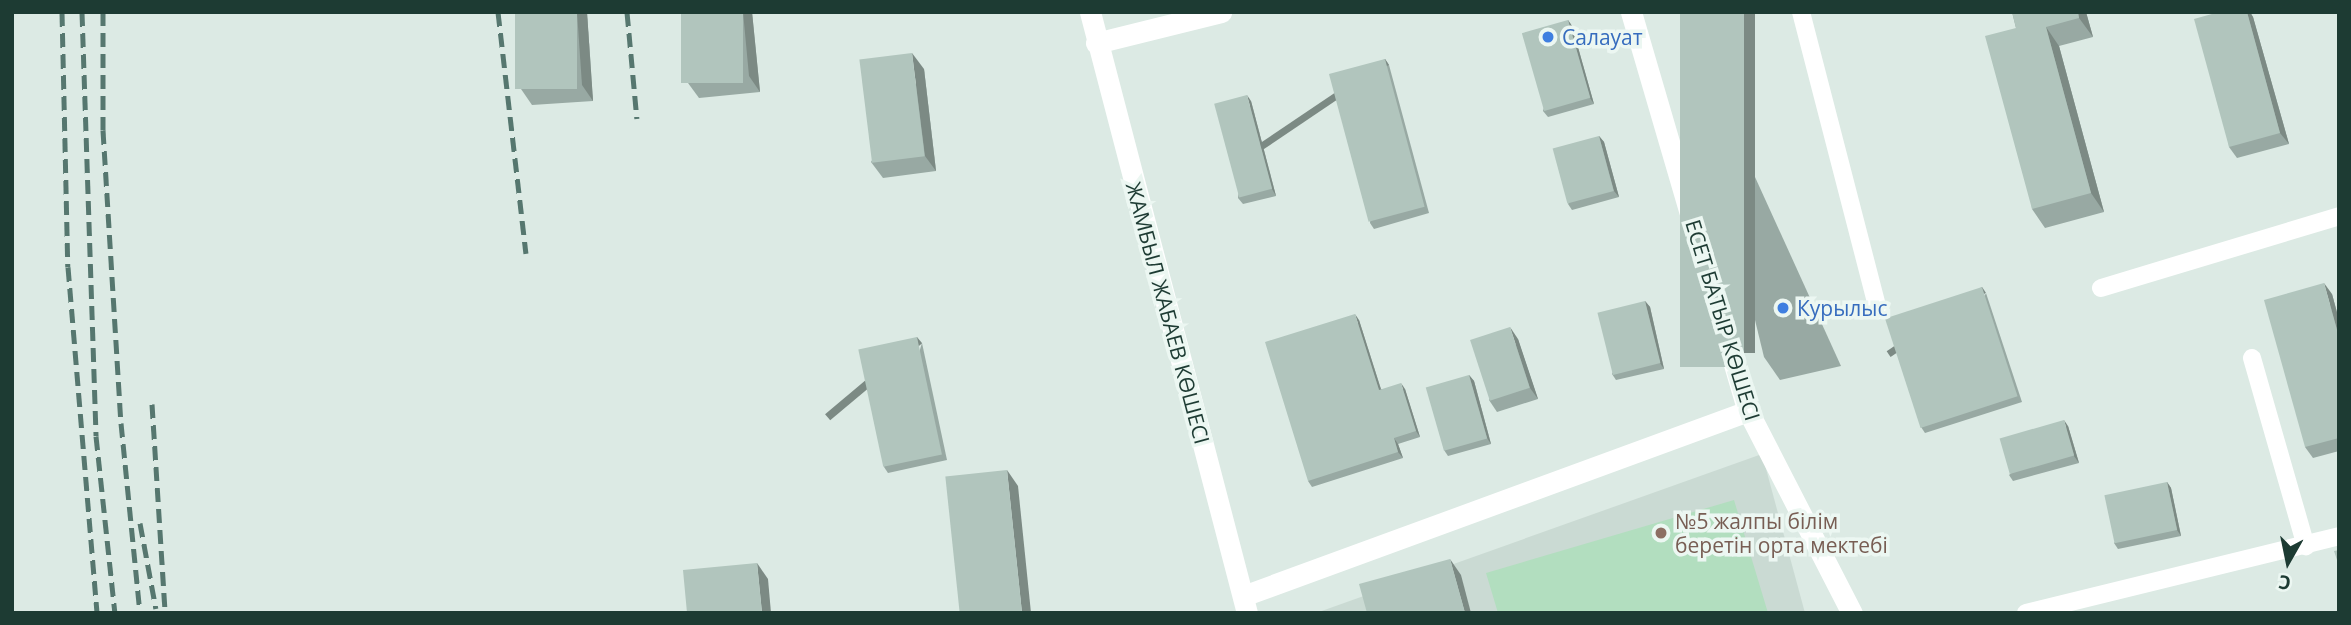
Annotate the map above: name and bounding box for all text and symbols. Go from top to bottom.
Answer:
place label: Салауат [1562,24,1643,50]
marker: Салауат [1540,29,1556,45]
street label: ЖАМБЫЛ ЖАБАЕВ КӨШЕСІ [1121,179,1215,447]
street label: ЕСЕТ БАТЫР КӨШЕСІ [1680,216,1766,424]
place label: Курылыс [1797,295,1888,321]
marker: Курылыс [1775,300,1791,316]
place label: №5 жалпы білім беретін орта мектебі [1675,508,1888,558]
marker: №5 жалпы білім беретін орта мектебі [1653,525,1669,541]
north arrow [2253,527,2323,597]
text: С [2277,569,2293,597]

